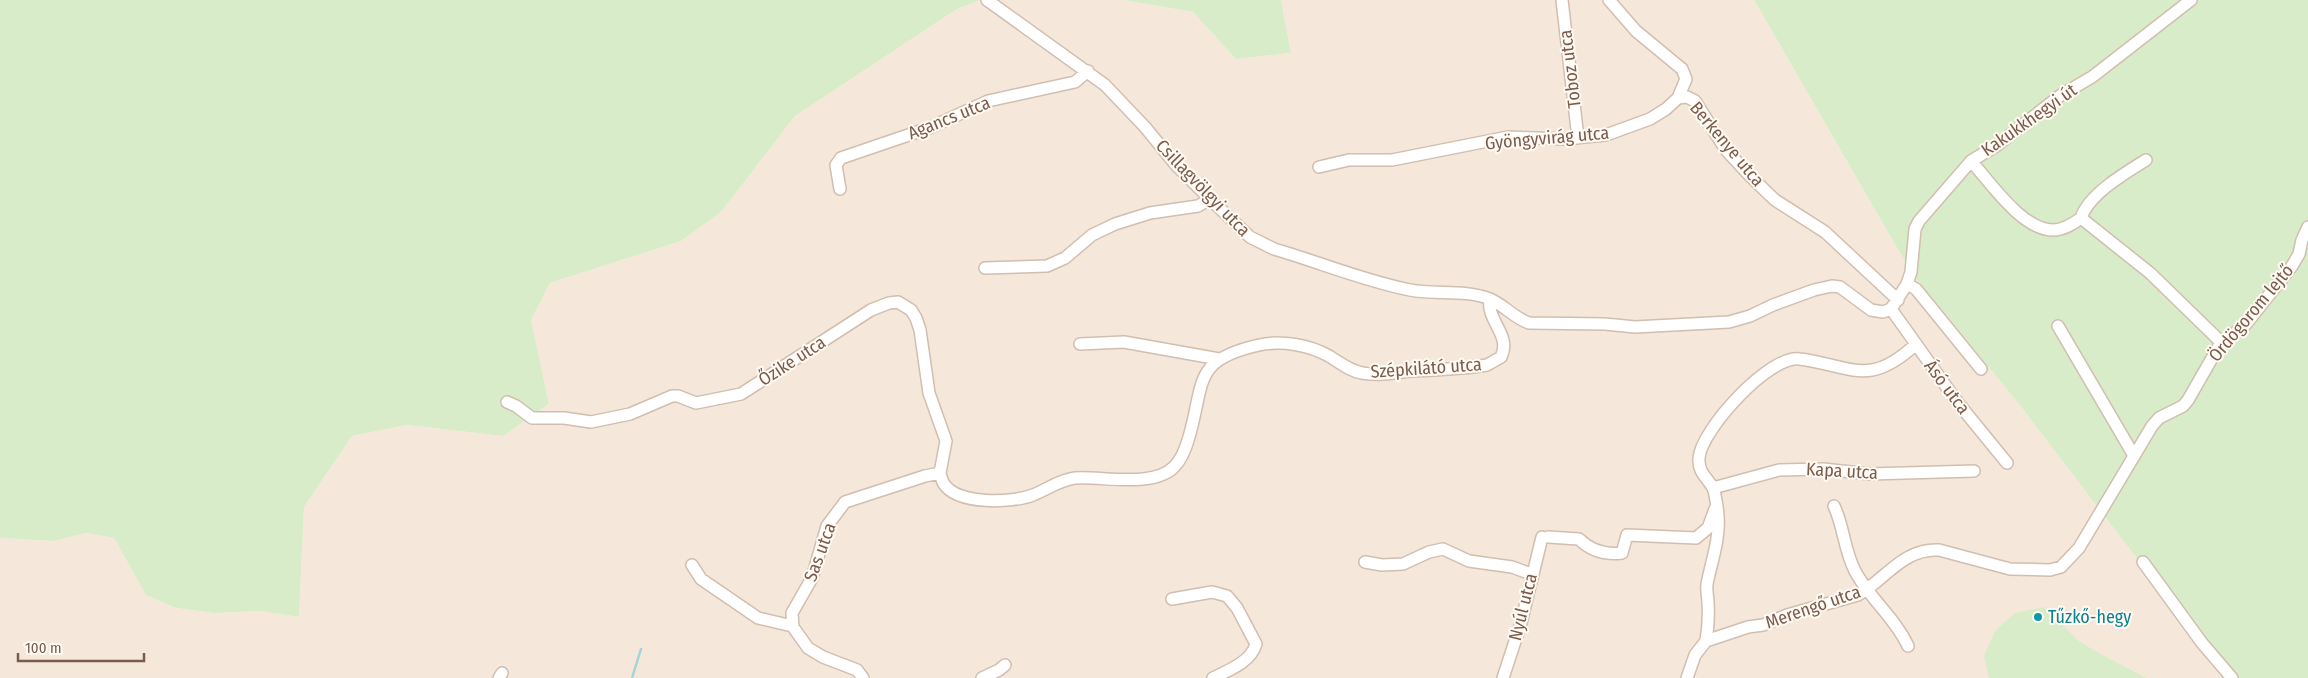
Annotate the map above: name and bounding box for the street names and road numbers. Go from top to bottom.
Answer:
street label: Toboz utca [1554,29,1586,109]
street label: Kakukkhegyi út [1977,79,2081,161]
street label: Agancs utca [905,91,994,144]
street label: Berkenye utca [1685,97,1769,191]
street label: Gyöngyvirág utca [1484,122,1610,154]
street label: Csillagvölgyi utca [1151,135,1255,241]
street label: Ördögorom lejtő [2204,260,2298,366]
street label: Őzike utca [754,330,830,391]
street label: Szépkilátó utca [1370,353,1482,383]
street label: Ásó utca [1919,355,1975,419]
street label: Kapa utca [1805,458,1879,484]
street label: Sas utca [799,519,841,584]
street label: Nyúl utca [1504,571,1542,643]
street label: Merengő utca [1763,580,1864,634]

